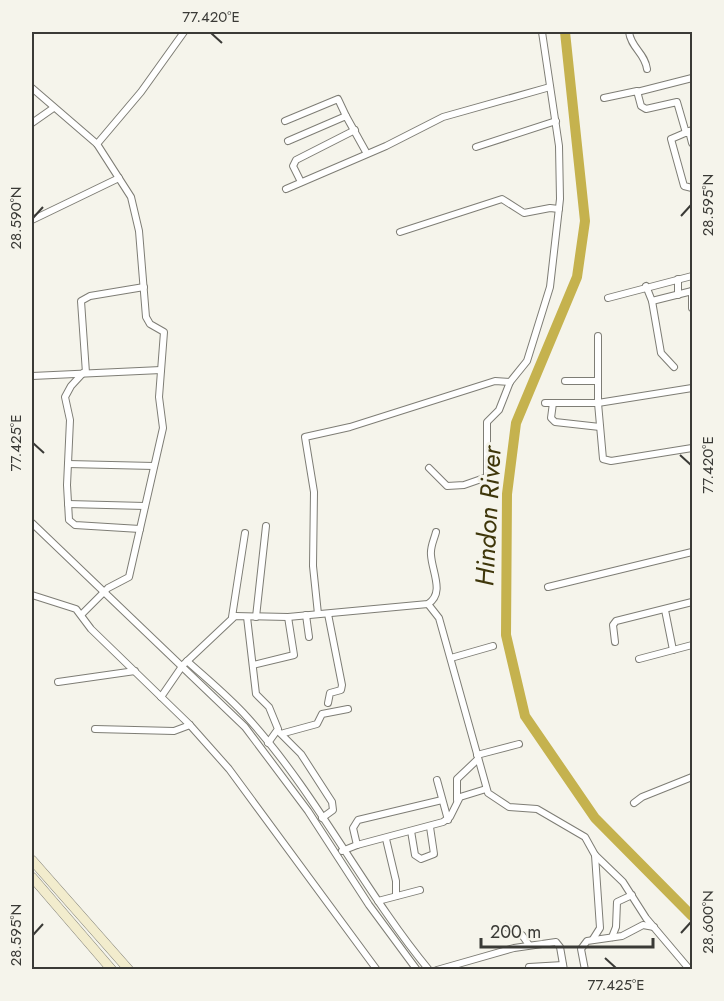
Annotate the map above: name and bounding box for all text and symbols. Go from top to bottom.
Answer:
text: 77.420°E [182,6,240,28]
text: 28.595°N [697,174,719,236]
text: 28.590°N [5,187,27,249]
text: 77.425°E [5,415,27,471]
text: 77.420°E [697,436,719,494]
water label: Hindon River [465,444,511,587]
text: 28.600°N [697,890,719,954]
text: 28.595°N [5,904,27,966]
scale bar [481,911,654,949]
text: 200 m [490,919,541,945]
text: 77.425°E [588,974,644,996]

